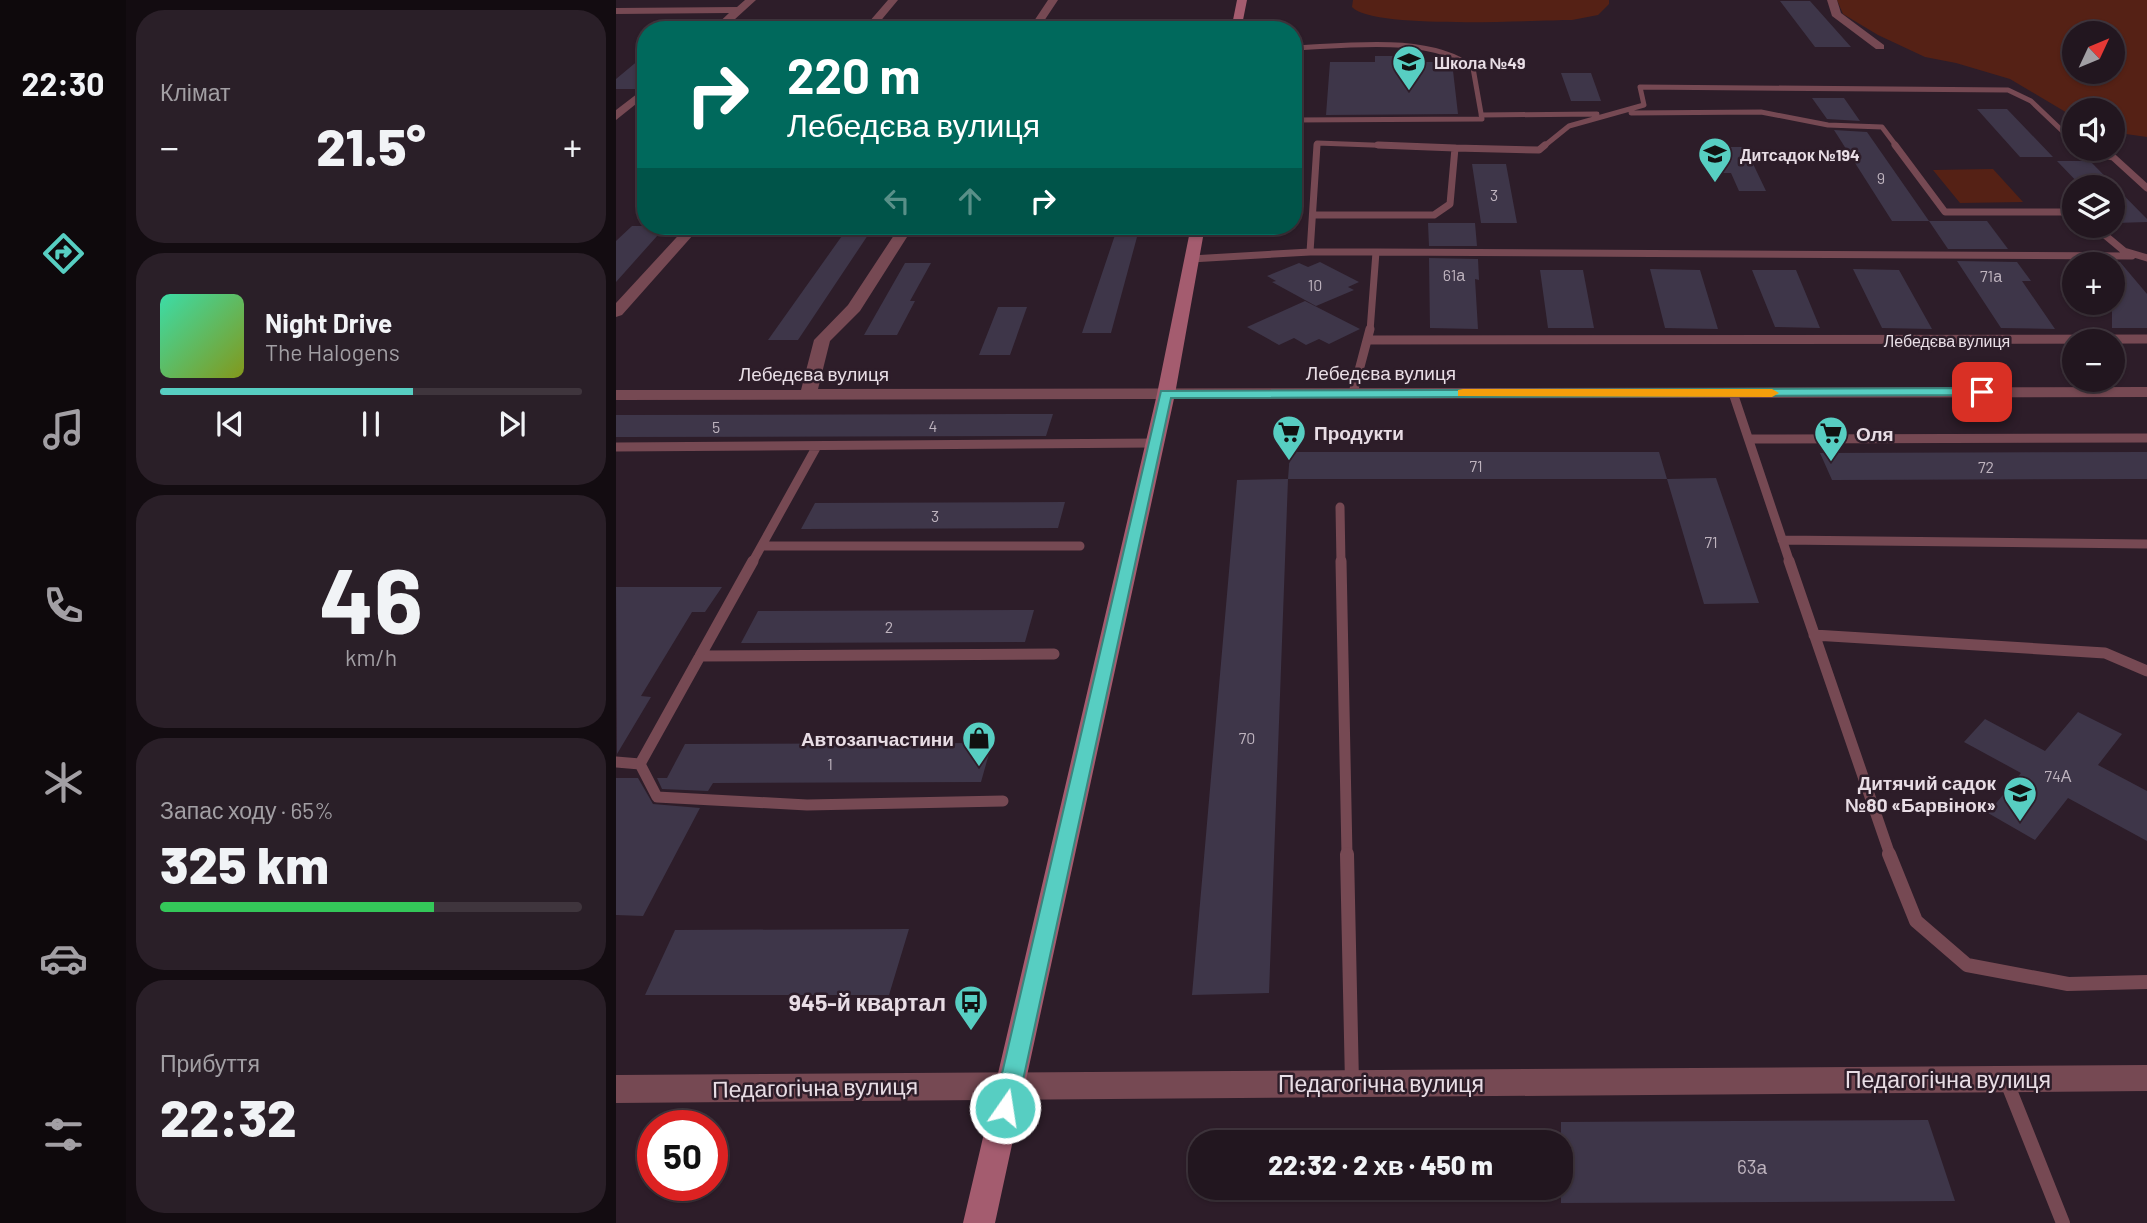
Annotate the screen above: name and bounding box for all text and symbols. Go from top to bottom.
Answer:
north arrow [2062,21,2124,84]
map controls [2062,21,2125,392]
school or university icon: Школа №49 [1390,43,1428,92]
text: 220 m [787,45,921,104]
icon: right [672,49,763,140]
place label: Школа №49 [1434,53,1526,72]
text: 22:30 [21,64,105,102]
text: Клімат [160,78,231,106]
button: sound [2062,98,2125,161]
text: Лебедєва вулиця [787,105,1040,143]
text: 21.5° [316,114,426,176]
text: − [160,123,179,169]
text: + [563,123,582,169]
school or university icon: Дитсадок №194 [1696,135,1734,184]
place label: Дитсадок №194 [1740,145,1860,164]
house number: 9 [1877,168,1885,187]
button: layers [2062,175,2125,238]
icon: left [878,182,916,220]
icon: ahead [951,182,989,220]
icon: right [1024,182,1062,220]
house number: 3 [1490,185,1498,204]
icon: directions [39,229,88,278]
button: + [2062,252,2125,315]
house number: 61а [1443,265,1465,284]
house number: 71а [1980,266,2002,285]
house number: 10 [1308,275,1322,294]
text: Night Drive [265,307,392,338]
button: − [2062,329,2125,392]
street label: Лебедєва вулиця [1884,331,2010,350]
text: The Halogens [265,338,400,366]
street label: Лебедєва вулиця [1306,361,1456,384]
street label: Лебедєва вулиця [739,362,889,385]
pin [1952,362,2012,422]
icon: arrive [1963,373,2001,411]
icon: music [39,405,88,454]
icon: previous [211,405,249,443]
icon: pause [352,405,390,443]
icon: next [493,405,531,443]
supermarket icon: Продукти [1270,413,1308,462]
supermarket icon: Оля [1812,414,1850,463]
house number: 4 [929,416,937,435]
house number: 5 [712,417,720,436]
place label: Продукти [1314,421,1404,444]
place label: Оля [1856,422,1894,445]
house number: 71 [1469,456,1483,475]
house number: 72 [1978,457,1994,476]
house number: 3 [931,506,939,525]
house number: 71 [1704,532,1718,551]
text: 46 [319,543,423,652]
icon: phone [39,581,88,630]
house number: 2 [885,617,893,636]
text: km/h [345,643,397,671]
shop icon: Автозапчастини [960,719,998,768]
place label: Автозапчастини [801,727,954,750]
house number: 70 [1239,728,1255,747]
house number: 1 [827,754,833,773]
icon: climate [39,758,88,807]
house number: 74А [2044,766,2072,785]
place label: Дитячий садок №80 «Барвінок» [1845,771,1996,816]
school or university icon: Дитячий садок №80 «Барвінок» [2001,774,2039,823]
text: Запас ходу · 65% [160,796,334,824]
text: 325 km [160,832,329,894]
icon: car [39,934,88,983]
bus stop icon: 945-й квартал [952,983,990,1032]
place label: 945-й квартал [789,988,946,1016]
text: Прибуття [160,1049,260,1077]
street label: Педагогічна вулиця [1845,1065,2051,1093]
street label: Педагогічна вулиця [1278,1069,1484,1097]
street label: Педагогічна вулиця [712,1071,918,1103]
position arrow [968,1071,1042,1145]
text: 22:32 [160,1085,297,1147]
icon: filters [39,1110,88,1159]
speed limit sign: 50 [637,1110,728,1201]
text: 22:32 · 2 хв · 450 m [1268,1149,1493,1180]
house number: 63а [1737,1155,1767,1178]

